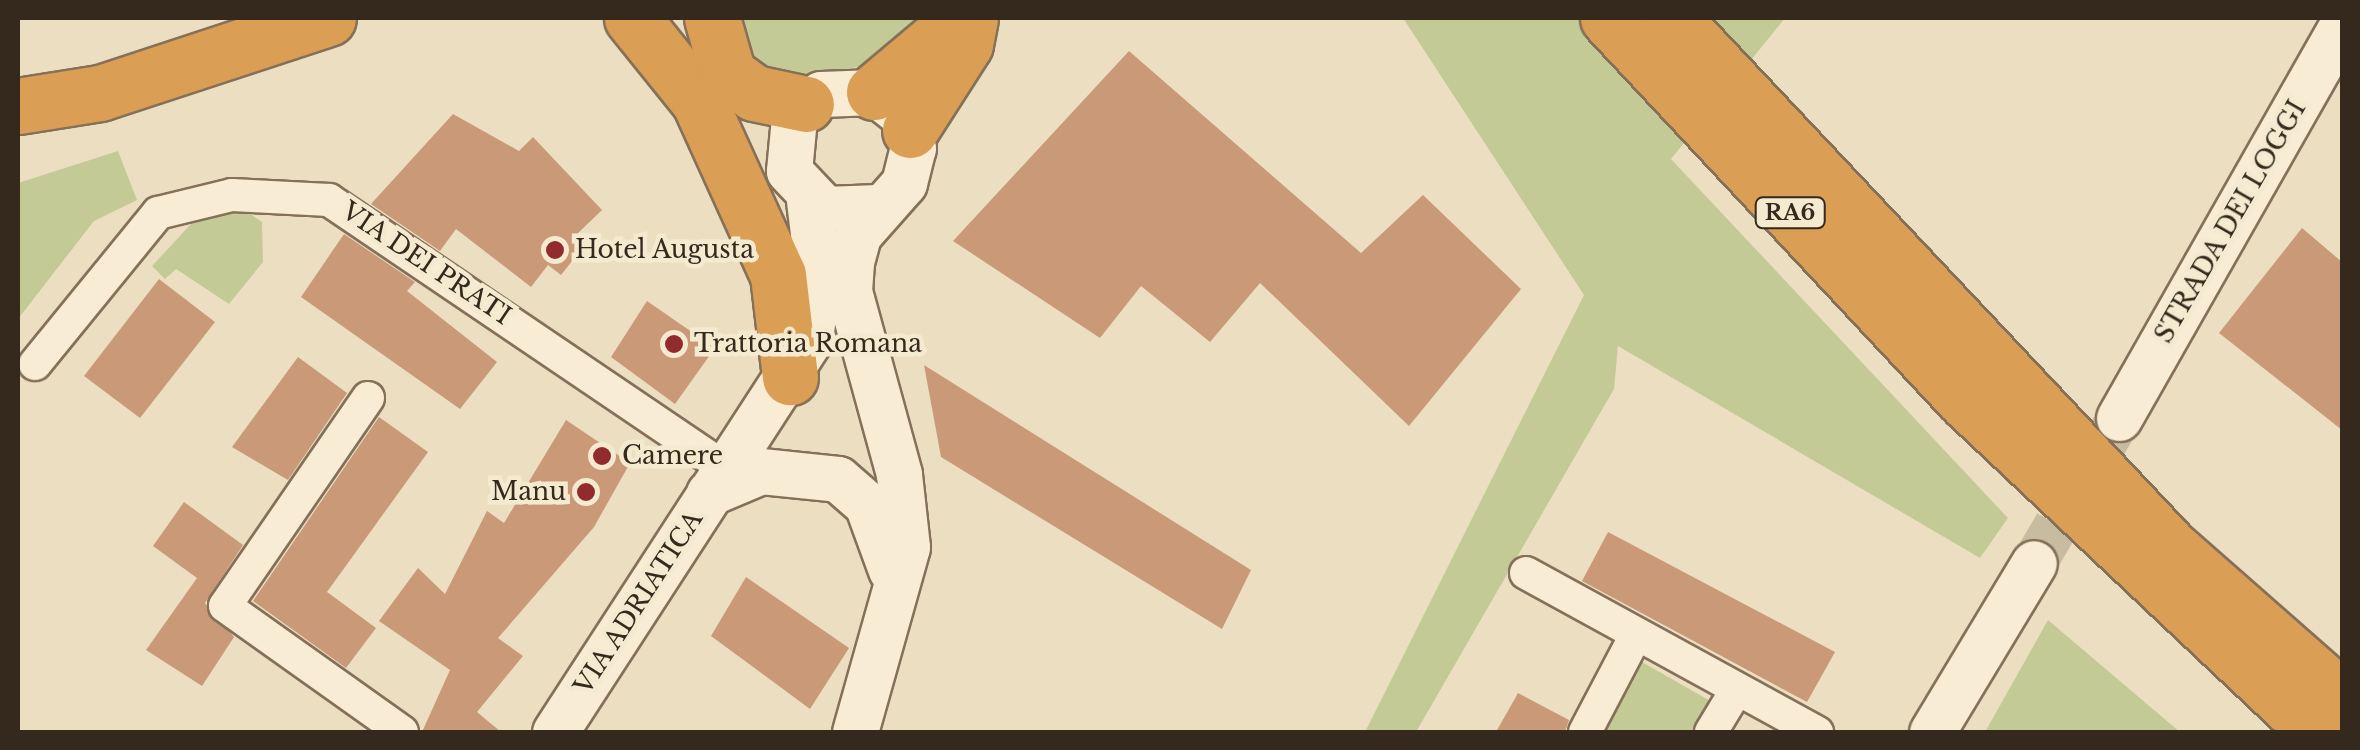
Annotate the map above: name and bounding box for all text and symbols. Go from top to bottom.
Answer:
street label: STRADA DEI LOGGI [2149,95,2313,349]
street label: VIA DEI PRATI [335,196,517,332]
road number: RA6 [1752,196,1828,230]
place label: Hotel Augusta [575,235,755,265]
marker: Hotel Augusta [544,239,566,261]
place label: Trattoria Romana [694,329,922,359]
marker: Trattoria Romana [663,333,685,355]
place label: Camere [622,441,723,471]
marker: Camere [591,445,613,467]
place label: Manu [491,477,566,507]
marker: Manu [575,481,597,503]
street label: VIA ADRIATICA [568,505,710,701]

